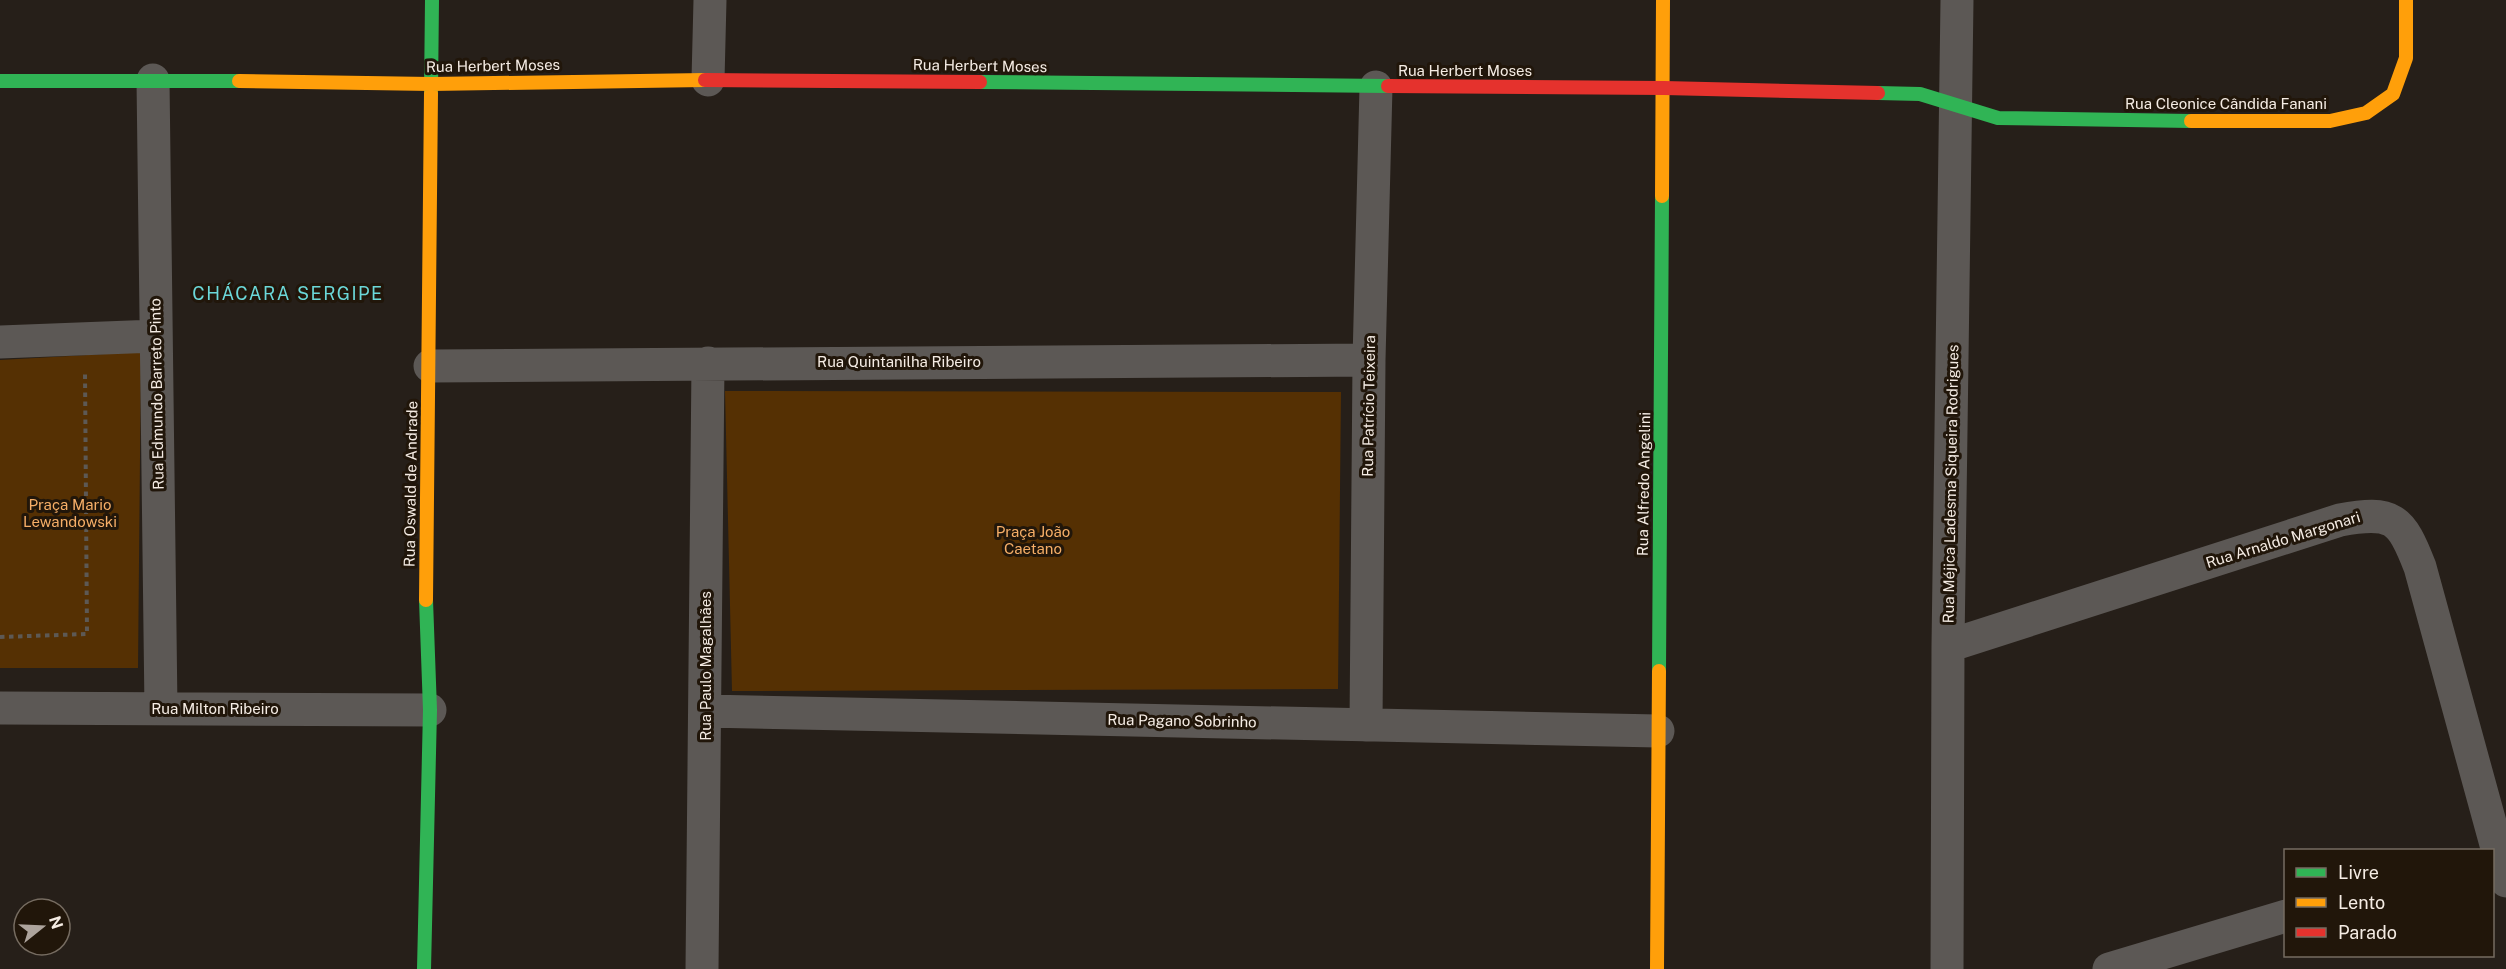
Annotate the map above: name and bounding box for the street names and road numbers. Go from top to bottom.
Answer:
street label: Rua Herbert Moses [426,56,560,75]
street label: Rua Herbert Moses [913,56,1047,75]
street label: Rua Herbert Moses [1398,62,1532,79]
street label: Rua Cleonice Cândida Fanani [2125,95,2327,112]
street label: Rua Edmundo Barreto Pinto [146,298,167,490]
street label: Rua Patrício Teixeira [1359,335,1378,477]
street label: Rua Méjica Ladesma Siqueira Rodrigues [1940,344,1961,624]
street label: Rua Quintanilha Ribeiro [817,353,981,370]
street label: Rua Oswald de Andrade [401,401,420,567]
street label: Rua Alfredo Angelini [1634,412,1653,556]
street label: Rua Arnaldo Margonari [2204,508,2362,571]
street label: Rua Paulo Magalhães [697,591,714,741]
street label: Rua Milton Ribeiro [151,700,279,717]
street label: Rua Pagano Sobrinho [1107,711,1257,730]

